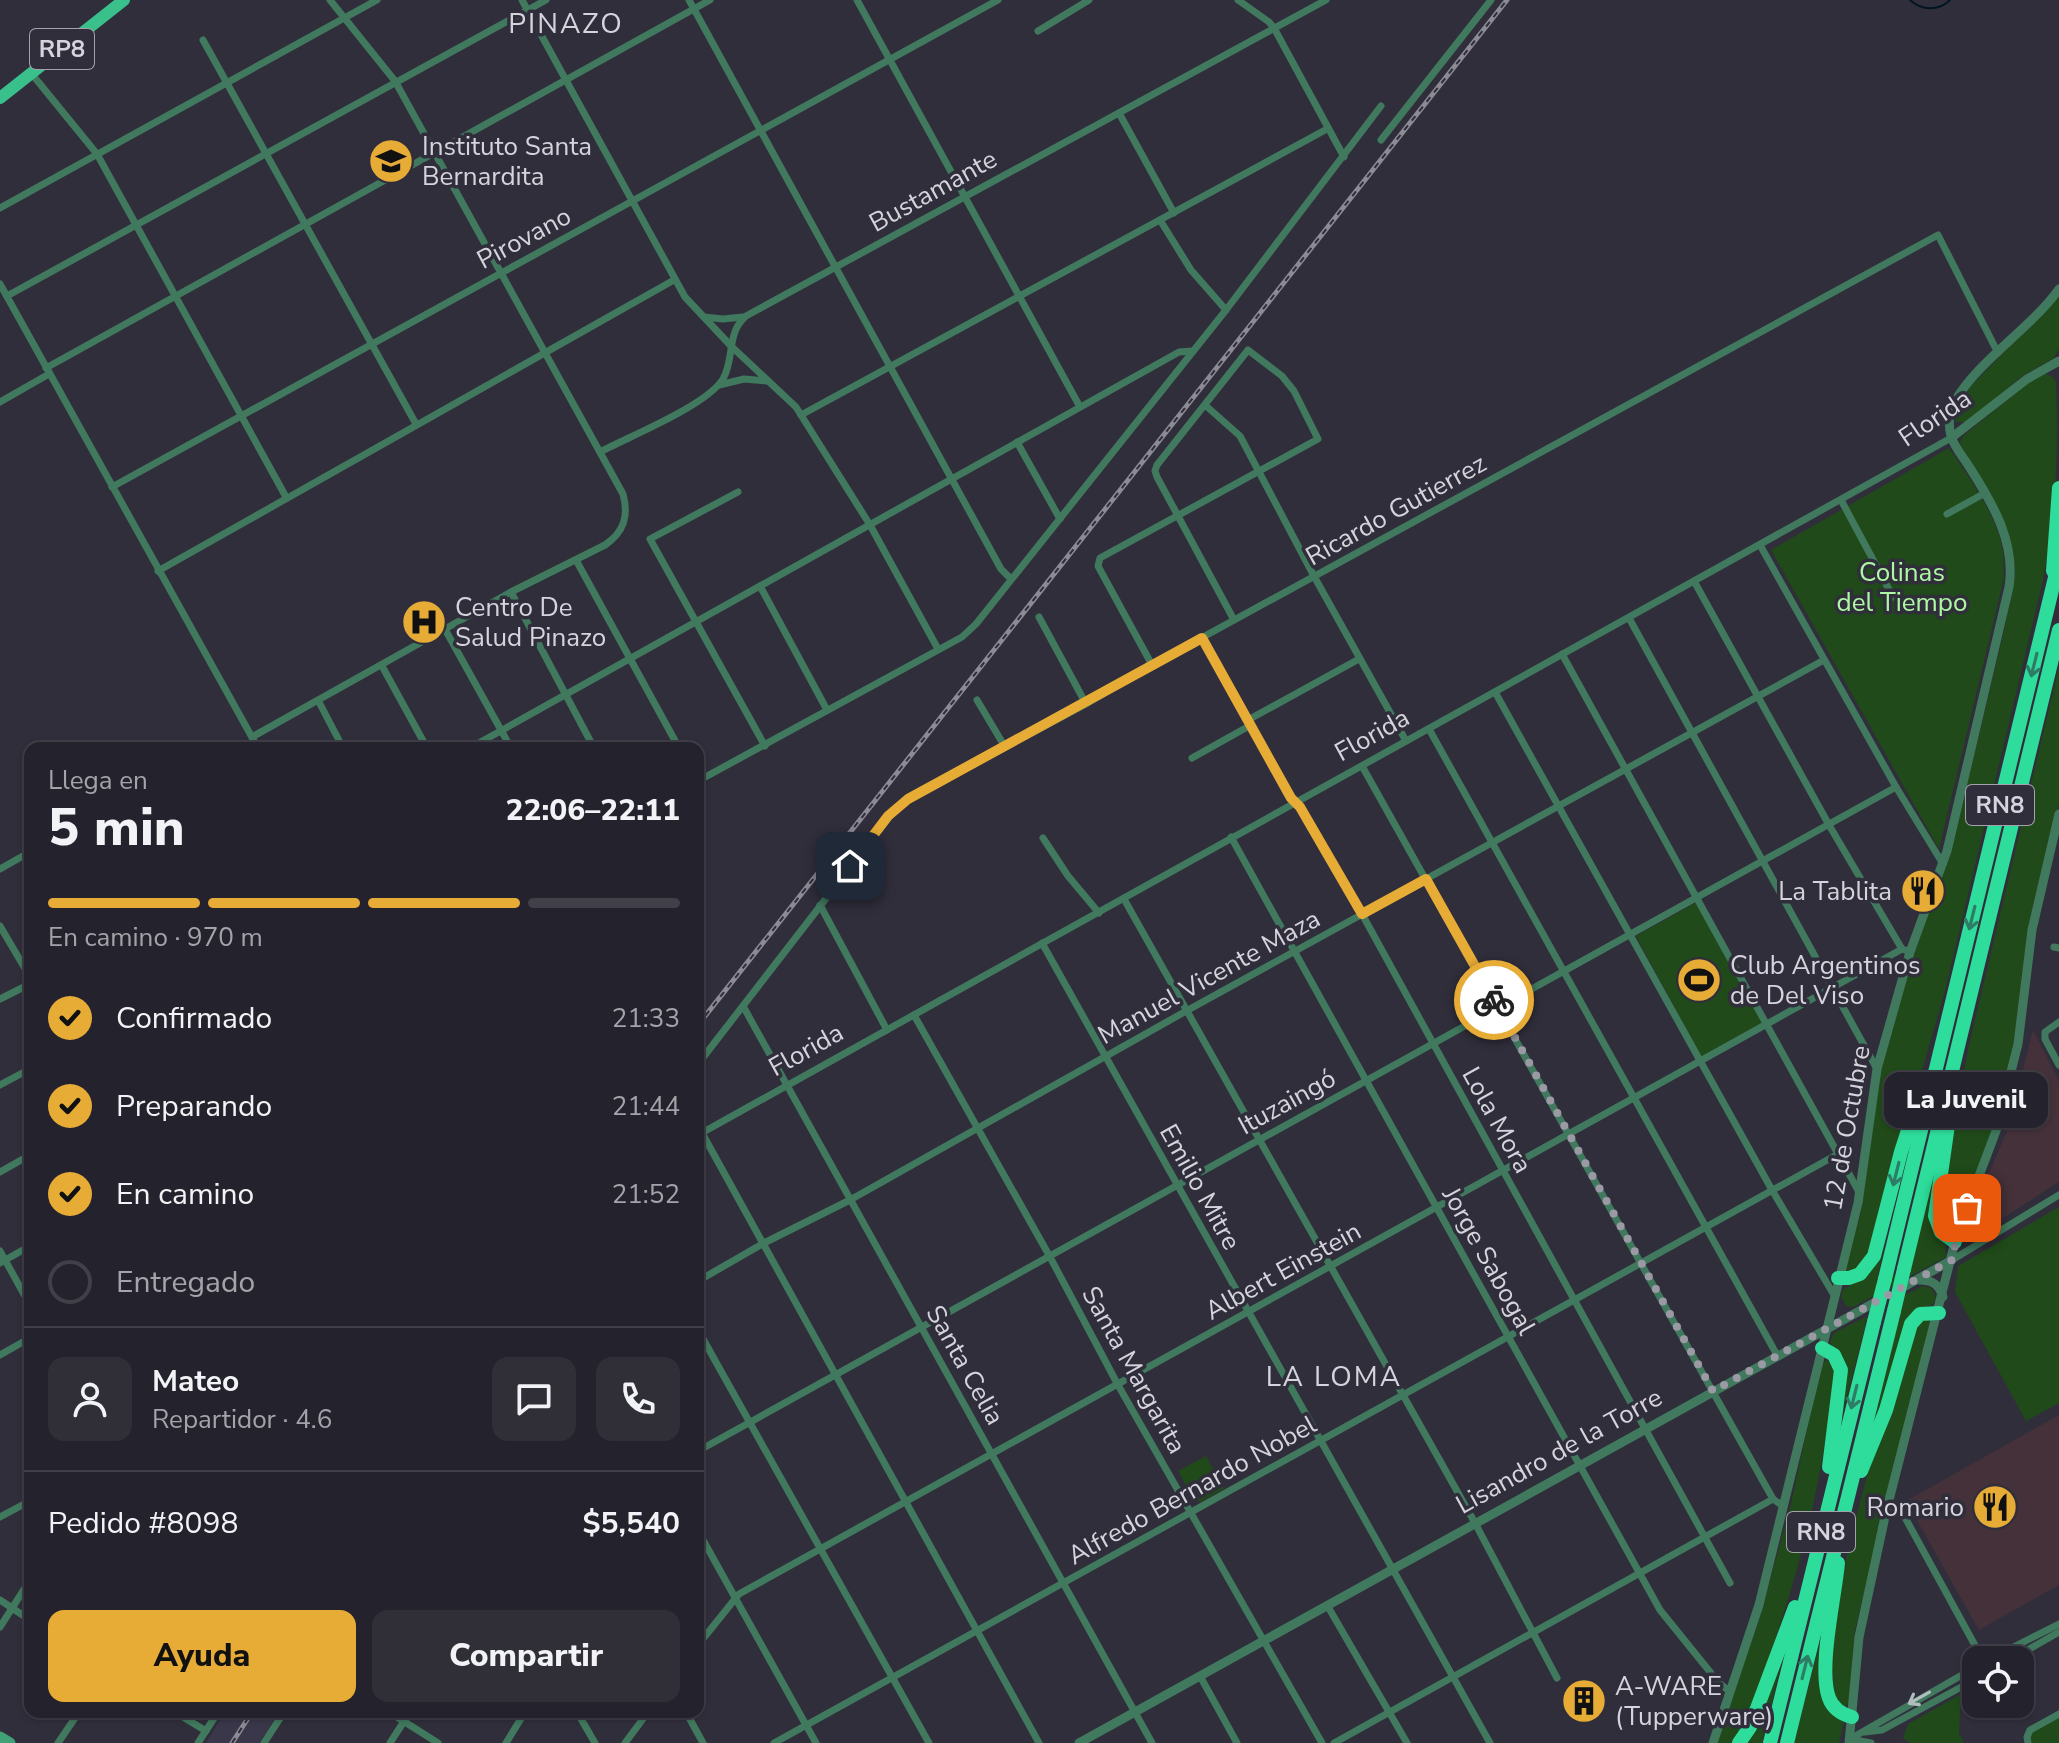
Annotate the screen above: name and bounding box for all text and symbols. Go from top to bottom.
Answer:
district label: PINAZO [508,5,624,43]
road number: RP8 [30,29,94,69]
place label: Instituto Santa Bernardita [422,129,592,194]
school or university icon: Instituto Santa Bernardita [367,137,415,185]
street label: Bustamante [863,142,1003,240]
street label: Pirovano [471,199,577,277]
street label: Florida [1892,381,1978,455]
street label: Ricardo Gutierrez [1300,446,1492,574]
park label: Colinas del Tiempo [1837,555,1967,620]
place label: Centro De Salud Pinazo [455,590,606,655]
hospital icon: Centro De Salud Pinazo [400,598,448,646]
one-way arrow [2026,652,2041,678]
street label: Florida [1328,700,1416,770]
text: Llega en [48,763,148,798]
road number: RN8 [1966,785,2034,825]
text: 22:06–22:11 [505,790,680,831]
text: 5 min [48,792,185,863]
pin [816,832,884,900]
icon: home [828,844,872,888]
restaurant icon: La Tablita [1899,867,1947,915]
place label: La Tablita [1778,874,1892,909]
street label: Manuel Vicente Maza [1092,901,1326,1053]
one-way arrow [1964,904,1979,930]
text: En camino · 970 m [48,920,263,955]
place label: Club Argentinos de Del Viso [1730,948,1920,1013]
sports icon: Club Argentinos de Del Viso [1675,956,1723,1004]
courier [1454,960,1534,1040]
icon: bike [1472,978,1516,1022]
icon: check [48,996,92,1040]
text: Confirmado [116,998,272,1039]
text: 21:33 [612,1001,680,1036]
street label: Florida [762,1015,850,1085]
street label: 12 de Octubre [1815,1043,1879,1213]
street label: Ituzaingó [1232,1061,1342,1143]
street label: Lola Mora [1454,1061,1540,1179]
callout: La Juvenil [1885,1072,2049,1128]
text: La Juvenil [1906,1082,2026,1117]
icon: check [48,1084,92,1128]
text: Preparando [116,1086,272,1127]
text: 21:44 [612,1089,680,1124]
street label: Emilio Mitre [1151,1118,1249,1256]
one-way arrow [1887,1160,1902,1186]
icon: check [48,1172,92,1216]
text: En camino [116,1174,254,1215]
pin [1933,1174,2001,1242]
text: 21:52 [612,1177,680,1212]
street label: Jorge Sabogal [1433,1180,1544,1341]
icon: bag [1945,1186,1989,1230]
street label: Albert Einstein [1199,1214,1367,1328]
text: Entregado [116,1262,255,1303]
street label: Santa Margarita [1073,1280,1195,1460]
street label: Santa Celia [918,1299,1012,1431]
button: person [48,1357,132,1441]
button: chat [492,1357,576,1441]
button: phone [596,1357,680,1441]
district label: LA LOMA [1266,1358,1402,1396]
text: Mateo [152,1361,239,1402]
street label: Lisandro de la Torre [1450,1380,1668,1522]
one-way arrow [1846,1384,1861,1410]
text: Repartidor · 4.6 [152,1402,332,1437]
street label: Alfredo Bernardo Nobel [1061,1407,1323,1573]
restaurant icon: Romario [1971,1483,2019,1531]
place label: Romario [1867,1490,1964,1525]
text: Pedido #8098 [48,1503,239,1544]
text: $5,540 [583,1503,680,1544]
road number: RN8 [1787,1512,1855,1552]
button: Ayuda [48,1610,356,1702]
button: Compartir [372,1610,680,1702]
map controls [1962,1646,2034,1718]
button: locate [1962,1646,2034,1718]
one-way arrow [1799,1655,1814,1681]
place label: A-WARE (Tupperware) [1615,1669,1773,1734]
building icon: A-WARE (Tupperware) [1560,1677,1608,1725]
one-way arrow [1908,1691,1931,1707]

